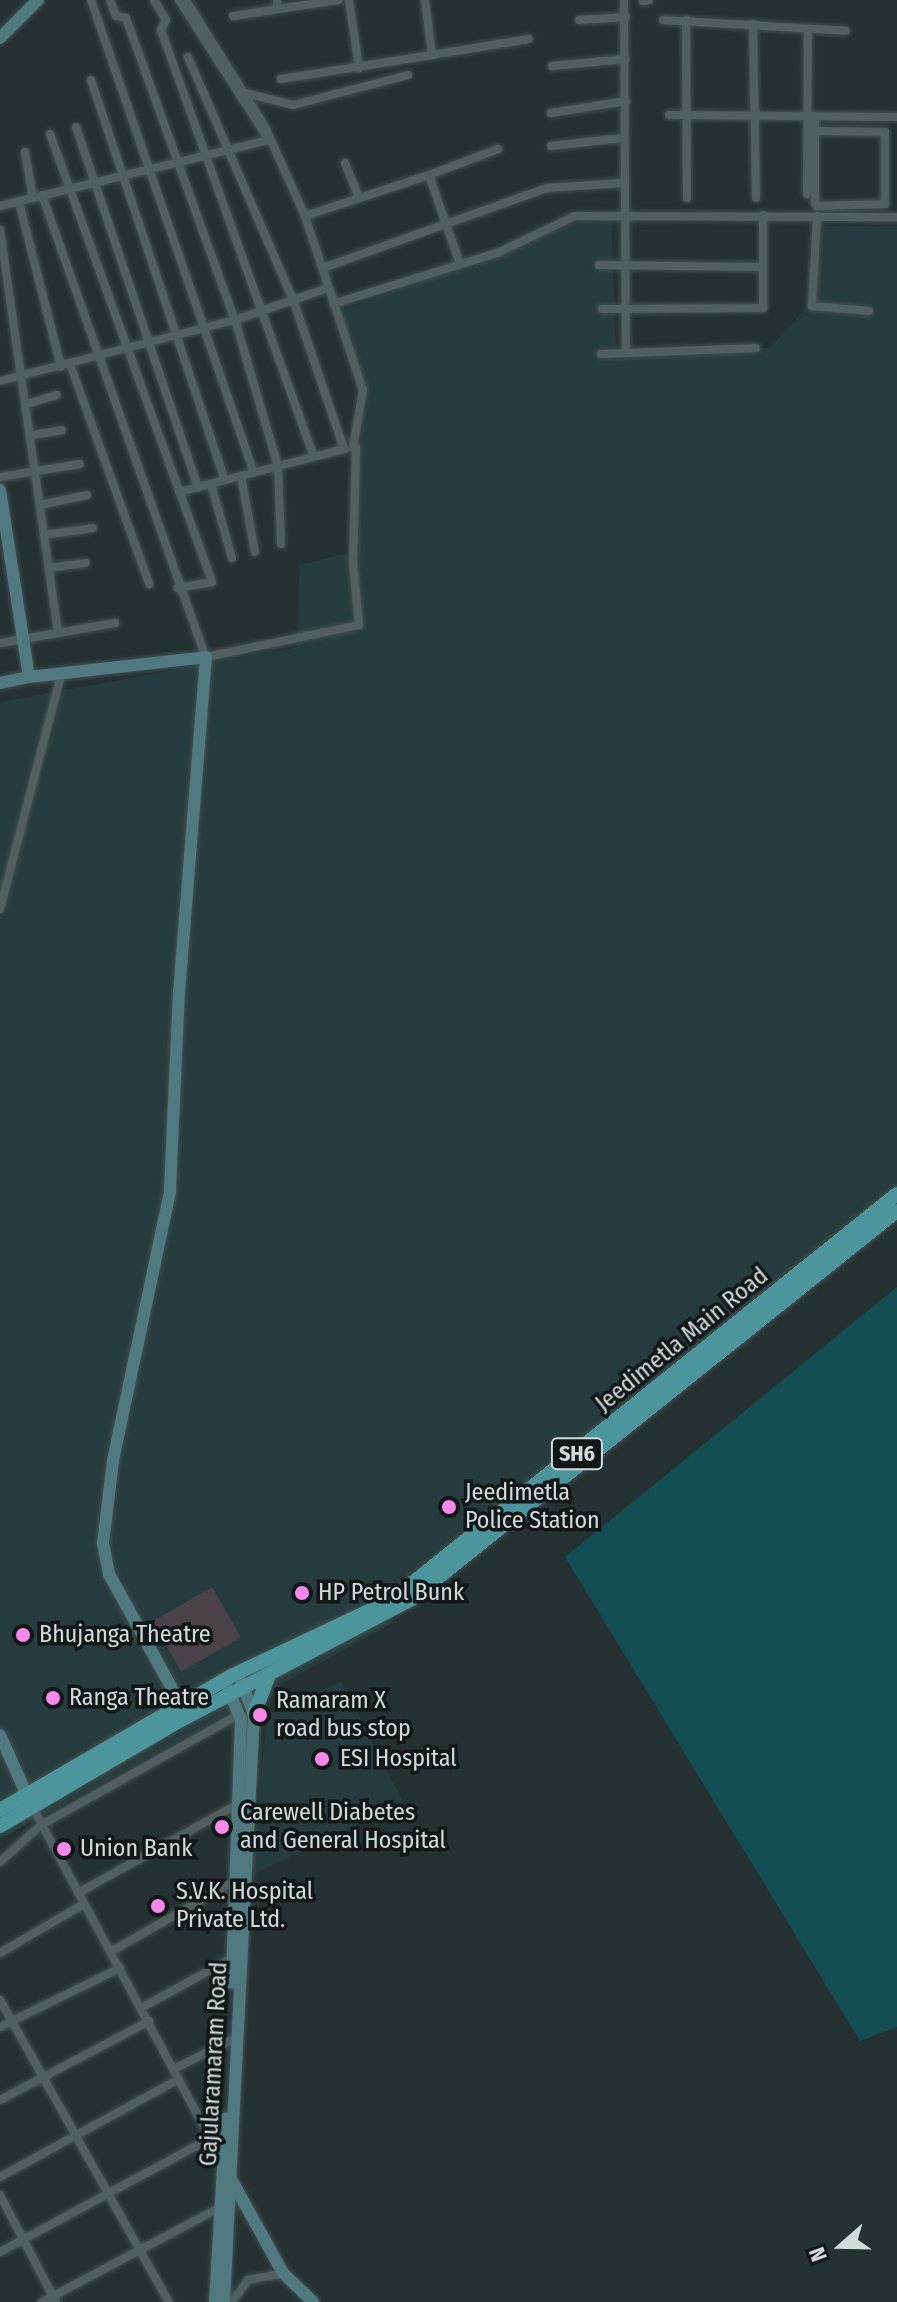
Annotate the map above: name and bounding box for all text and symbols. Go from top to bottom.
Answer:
street label: Jeedimetla Main Road [590,1262,774,1418]
road number: SH6 [549,1436,605,1472]
place label: Jeedimetla Police Station [465,1479,600,1535]
marker: Jeedimetla Police Station [440,1498,458,1516]
place label: HP Petrol Bunk [318,1579,464,1607]
marker: HP Petrol Bunk [293,1584,311,1602]
place label: Bhujanga Theatre [39,1621,211,1649]
marker: Bhujanga Theatre [14,1626,32,1644]
place label: Ranga Theatre [69,1684,209,1712]
place label: Ramaram X road bus stop [276,1687,411,1743]
marker: Ranga Theatre [44,1689,62,1707]
marker: Ramaram X road bus stop [251,1706,269,1724]
place label: ESI Hospital [340,1745,457,1773]
marker: ESI Hospital [311,1748,333,1770]
place label: Carewell Diabetes and General Hospital [240,1799,446,1855]
marker: Carewell Diabetes and General Hospital [211,1816,233,1838]
place label: Union Bank [80,1835,192,1863]
marker: Union Bank [55,1840,73,1858]
place label: S.V.K. Hospital Private Ltd. [176,1878,313,1934]
marker: S.V.K. Hospital Private Ltd. [147,1895,169,1917]
street label: Gajularamaram Road [194,1961,234,2167]
north arrow [801,2206,881,2286]
text: N [803,2244,833,2265]

